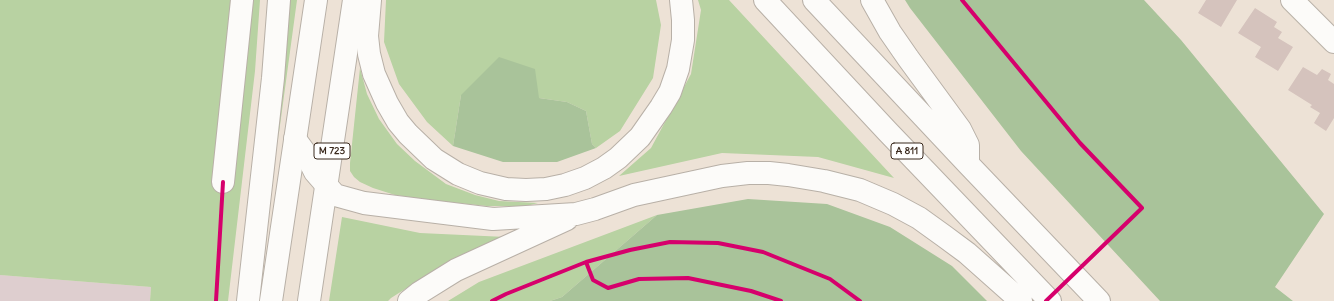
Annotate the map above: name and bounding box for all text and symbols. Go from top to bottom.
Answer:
road number: M 723 [314,143,350,159]
road number: A 811 [891,143,923,159]

